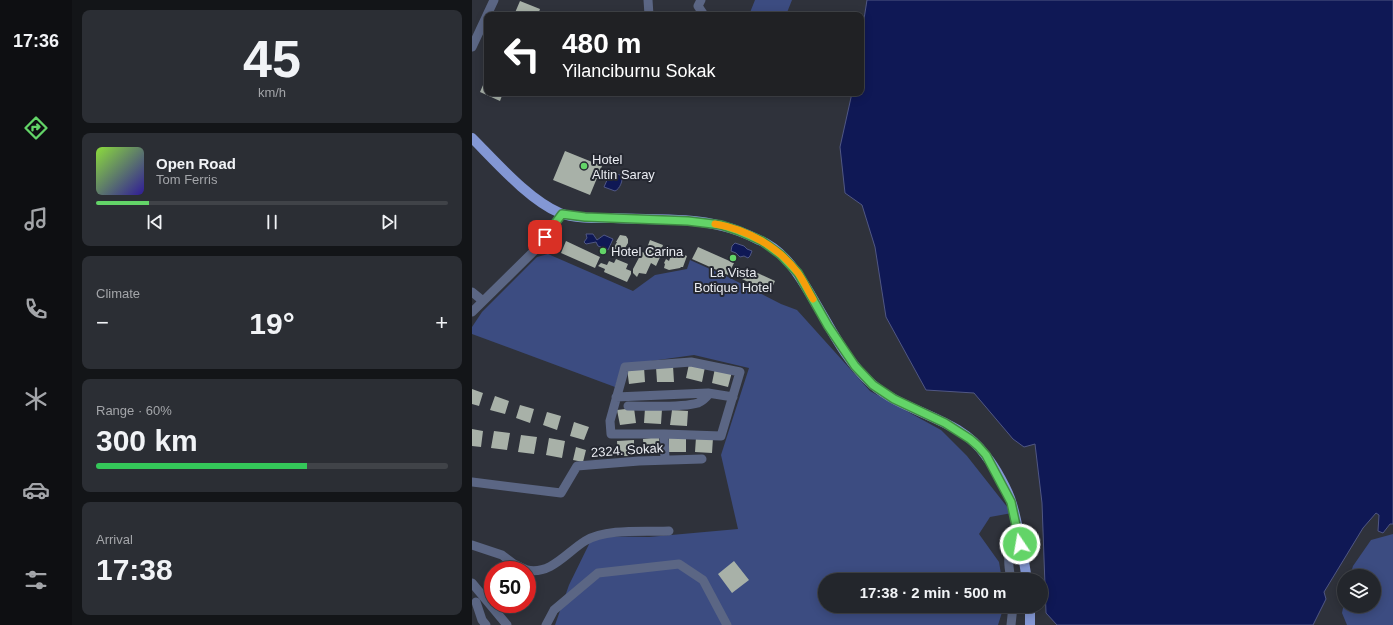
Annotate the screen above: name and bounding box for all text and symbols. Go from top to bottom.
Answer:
icon: left [496,28,548,80]
text: 480 m [562,28,641,59]
text: 45 [243,30,301,88]
text: 17:36 [13,31,59,51]
text: Yilanciburnu Sokak [562,61,715,81]
text: km/h [258,85,286,100]
icon: directions [22,114,50,142]
place label: Hotel Altin Saray [592,152,655,182]
text: Open Road [156,155,236,172]
marker: Hotel Altin Saray [579,161,589,171]
text: Tom Ferris [156,172,217,187]
icon: music [22,205,50,233]
icon: previous [144,211,166,233]
icon: pause [261,211,283,233]
icon: next [378,211,400,233]
pin [528,220,562,254]
icon: arrive [534,226,556,248]
place label: Hotel Carina [611,244,684,259]
marker: Hotel Carina [598,246,608,256]
marker: La Vista Botique Hotel [728,253,738,263]
place label: La Vista Botique Hotel [694,265,772,295]
text: Climate [96,286,140,301]
icon: phone [22,295,50,323]
text: 19° [249,307,295,340]
text: − [96,310,109,335]
text: + [435,310,448,335]
icon: climate [22,385,50,413]
text: Range · 60% [96,403,172,418]
text: 300 km [96,424,198,457]
street label: 2324. Sokak [590,440,664,460]
icon: car [22,476,50,504]
position arrow [999,523,1041,565]
text: Arrival [96,532,133,547]
text: 17:38 [96,553,173,586]
speed limit sign: 50 [484,561,536,613]
icon: filters [22,566,50,594]
map controls [1337,569,1381,613]
button: layers [1337,569,1381,613]
text: 17:38 · 2 min · 500 m [860,584,1006,601]

